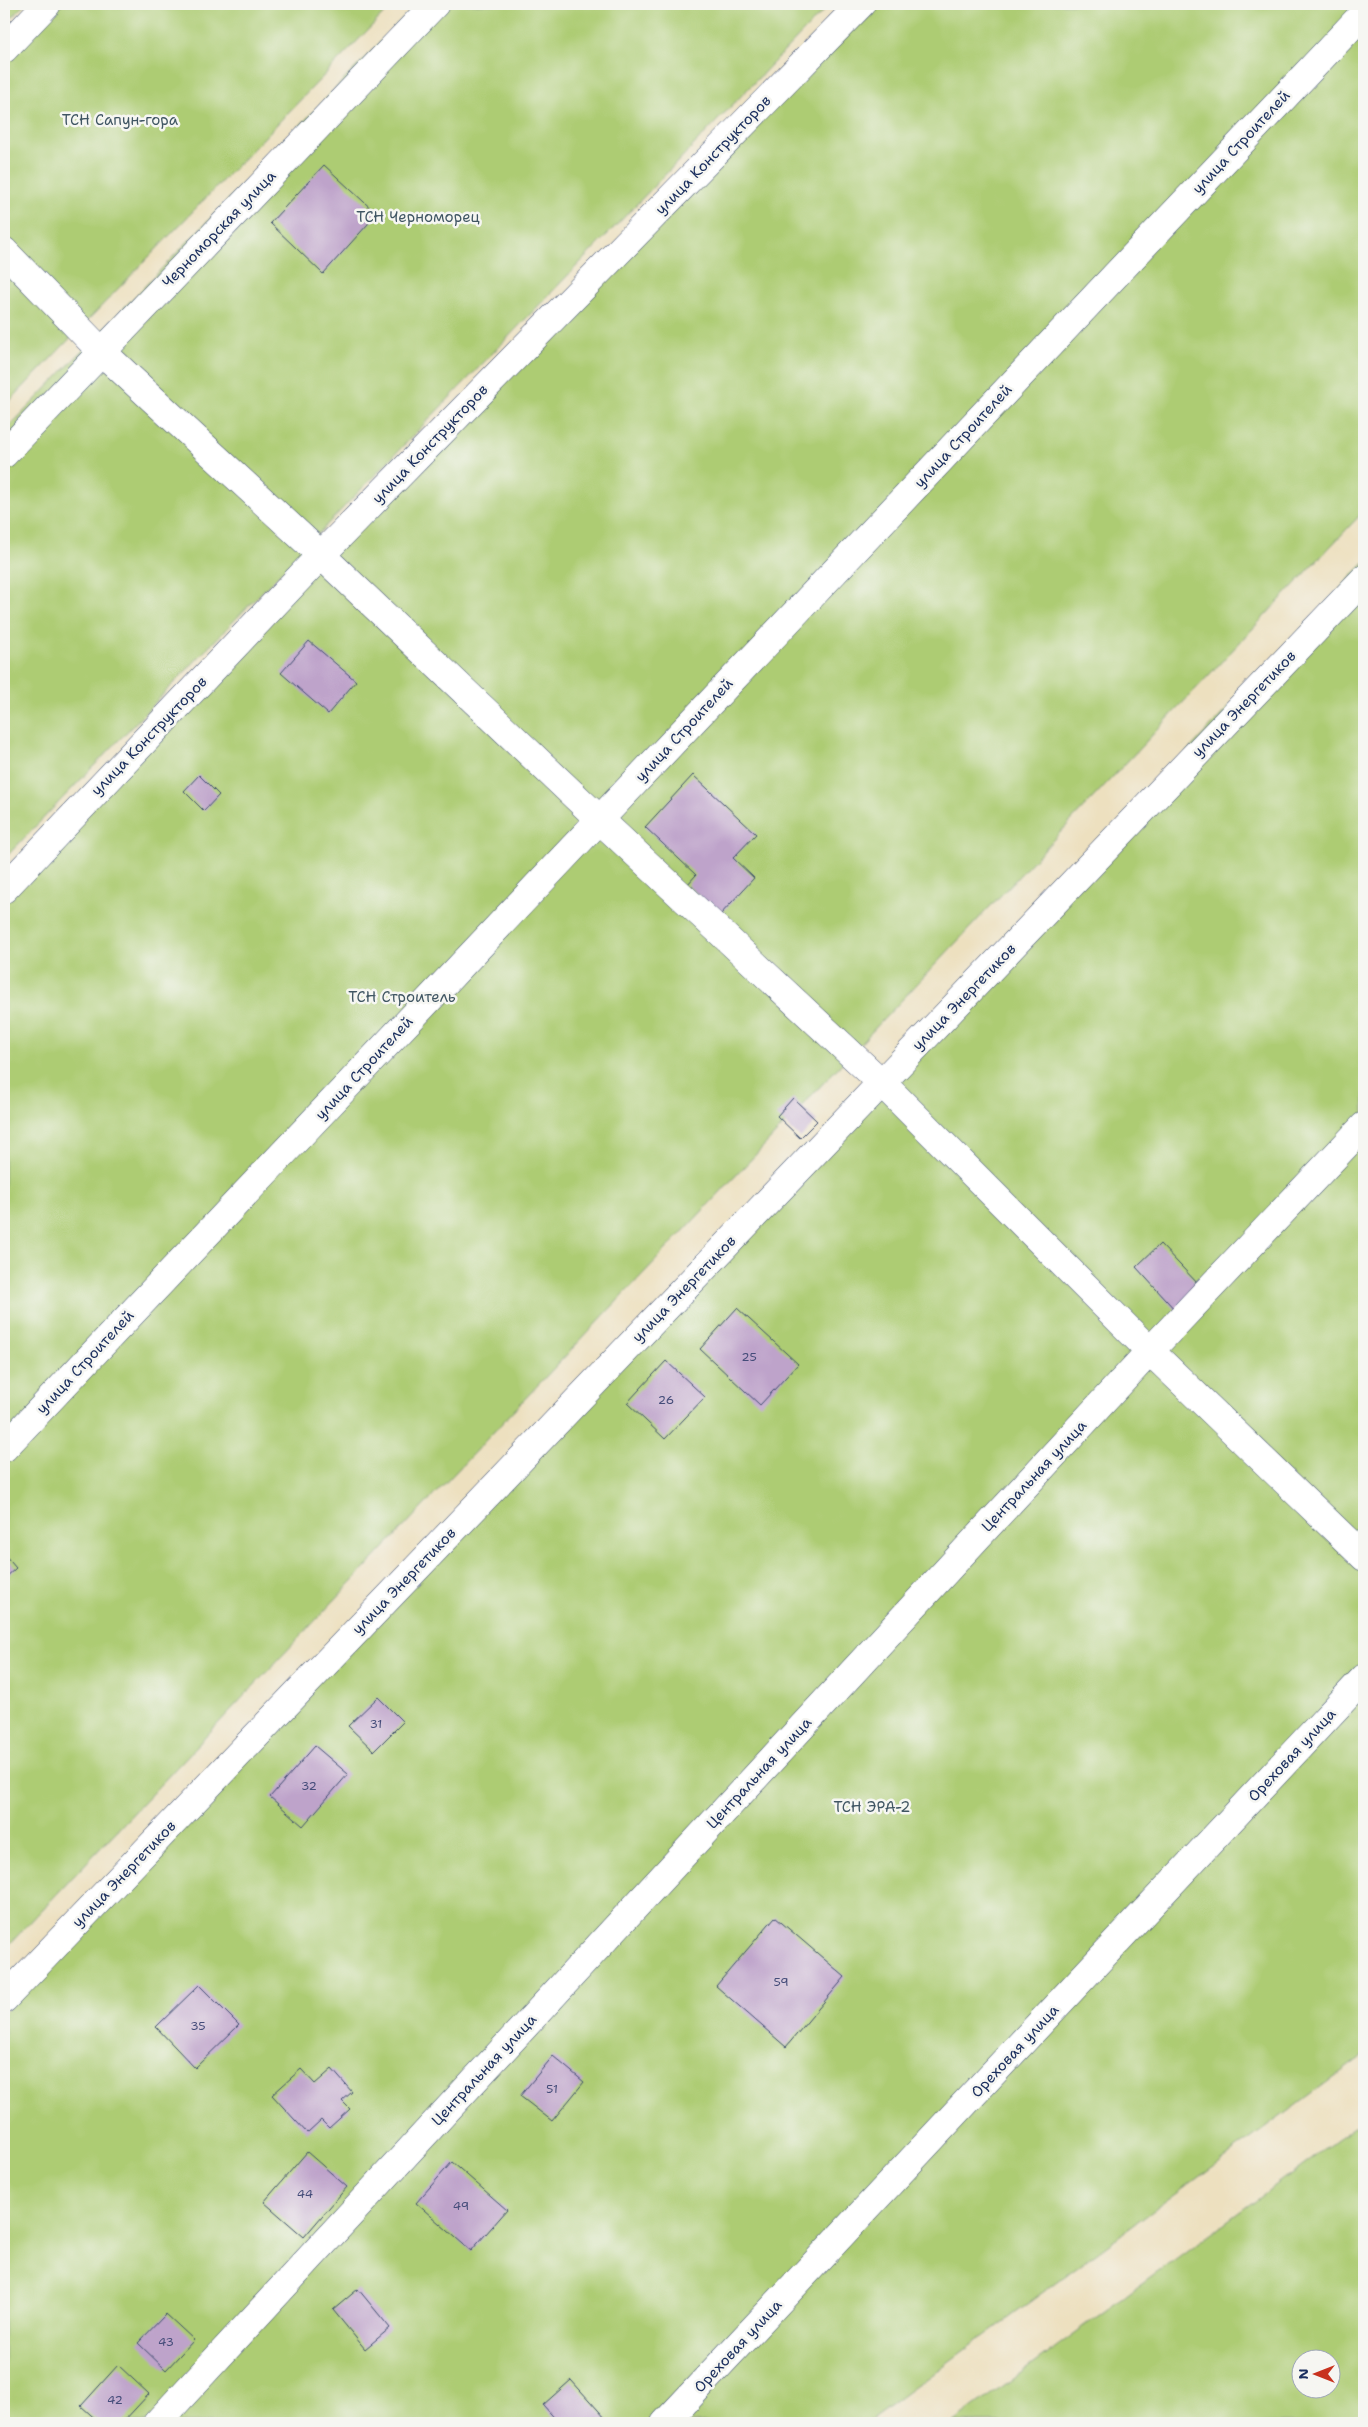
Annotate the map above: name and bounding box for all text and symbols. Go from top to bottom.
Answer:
street label: улица Строителей [1188,86,1294,198]
street label: улица Конструкторов [651,91,775,219]
park label: ТСН Сапун-гора [62,110,179,130]
street label: Черноморская улица [158,166,281,292]
park label: ТСН Черноморец [356,207,480,227]
street label: улица Конструкторов [368,380,492,508]
street label: улица Строителей [910,380,1016,492]
street label: улица Энергетиков [1188,646,1300,762]
street label: улица Конструкторов [87,672,211,800]
street label: улица Строителей [631,674,737,786]
street label: улица Энергетиков [908,939,1020,1055]
park label: ТСН Строитель [348,987,456,1007]
street label: улица Строителей [311,1012,417,1124]
street label: улица Энергетиков [628,1231,740,1347]
street label: улица Строителей [32,1306,138,1418]
house number: 25 [741,1349,757,1365]
house number: 26 [658,1392,674,1408]
street label: Центральная улица [977,1415,1092,1536]
street label: улица Энергетиков [348,1523,460,1639]
street label: Ореховая улица [1244,1704,1341,1806]
street label: Центральная улица [702,1712,817,1833]
house number: 31 [370,1716,382,1732]
house number: 32 [301,1778,317,1794]
park label: ТСН ЭРА-2 [834,1797,910,1817]
street label: улица Энергетиков [68,1816,180,1932]
house number: 59 [773,1974,789,1990]
street label: Ореховая улица [967,2000,1064,2102]
street label: Центральная улица [427,2009,542,2130]
house number: 35 [190,2018,206,2034]
house number: 51 [546,2081,558,2097]
house number: 44 [297,2186,313,2202]
house number: 49 [453,2198,469,2214]
street label: Ореховая улица [690,2295,787,2397]
house number: 43 [158,2334,174,2350]
north arrow [1290,2350,1340,2400]
text: N [1294,2368,1312,2380]
house number: 42 [107,2392,123,2408]

